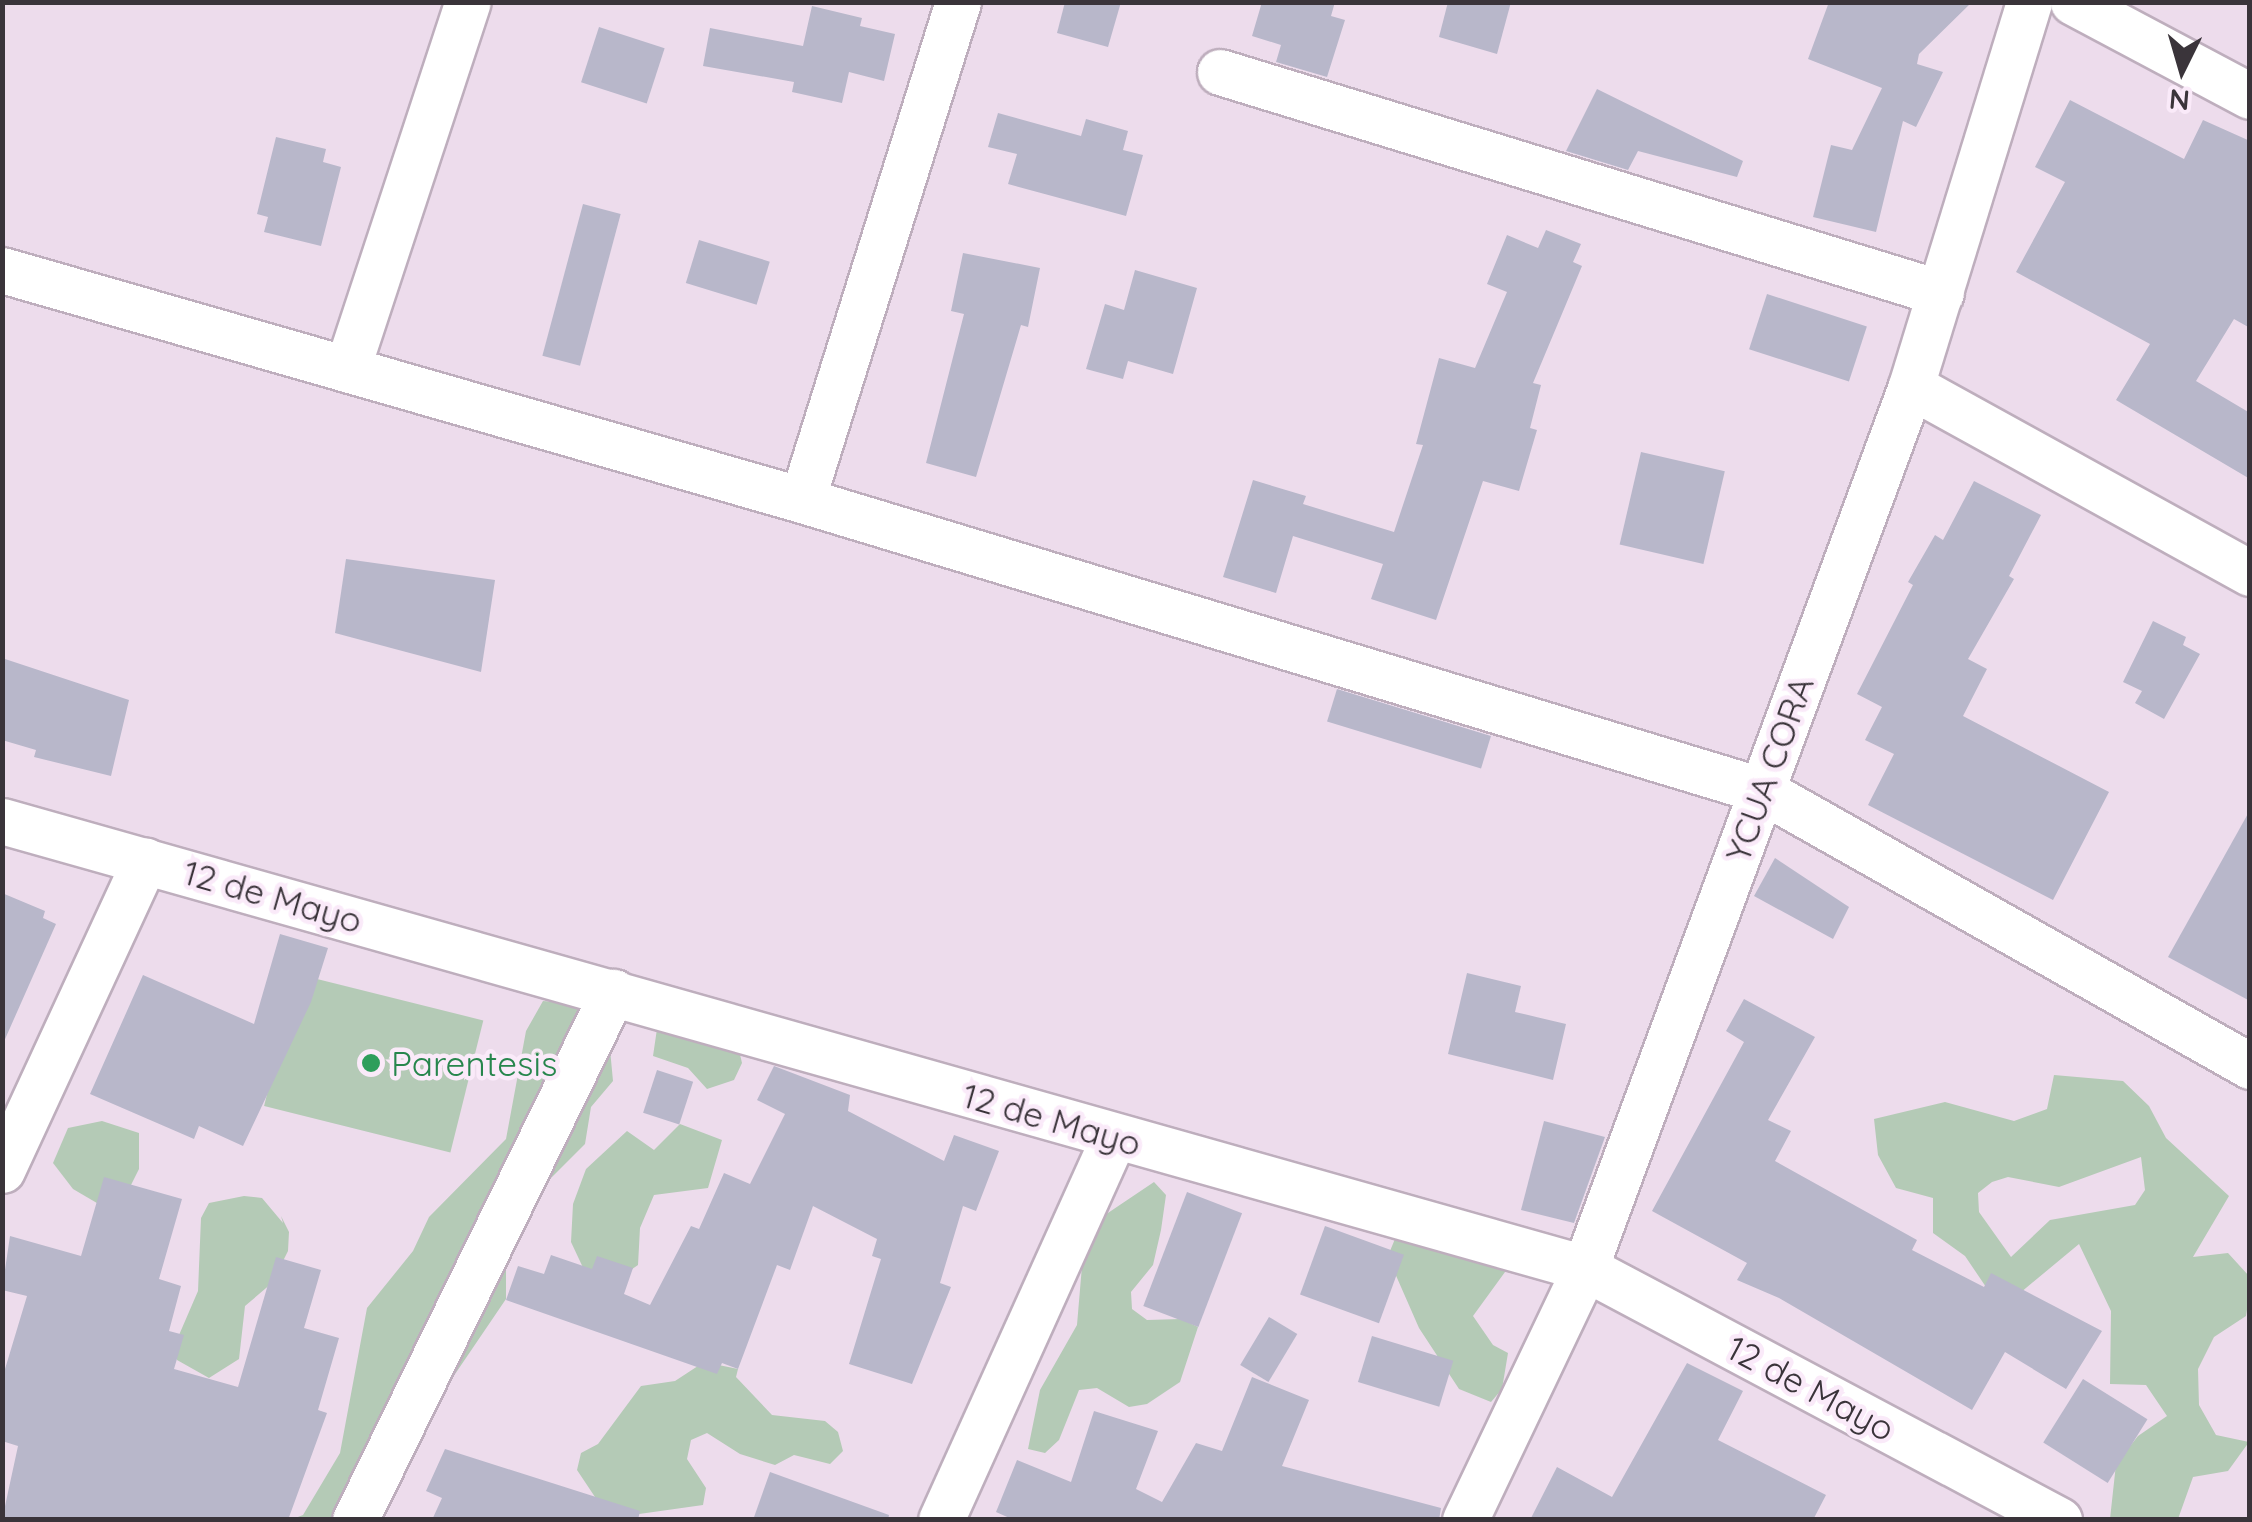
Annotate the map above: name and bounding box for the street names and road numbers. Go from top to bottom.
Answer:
street label: YCUA CORA [1716,671,1822,867]
street label: 12 de Mayo [179,851,367,941]
street label: 12 de Mayo [958,1074,1146,1164]
street label: 12 de Mayo [1720,1326,1902,1450]

